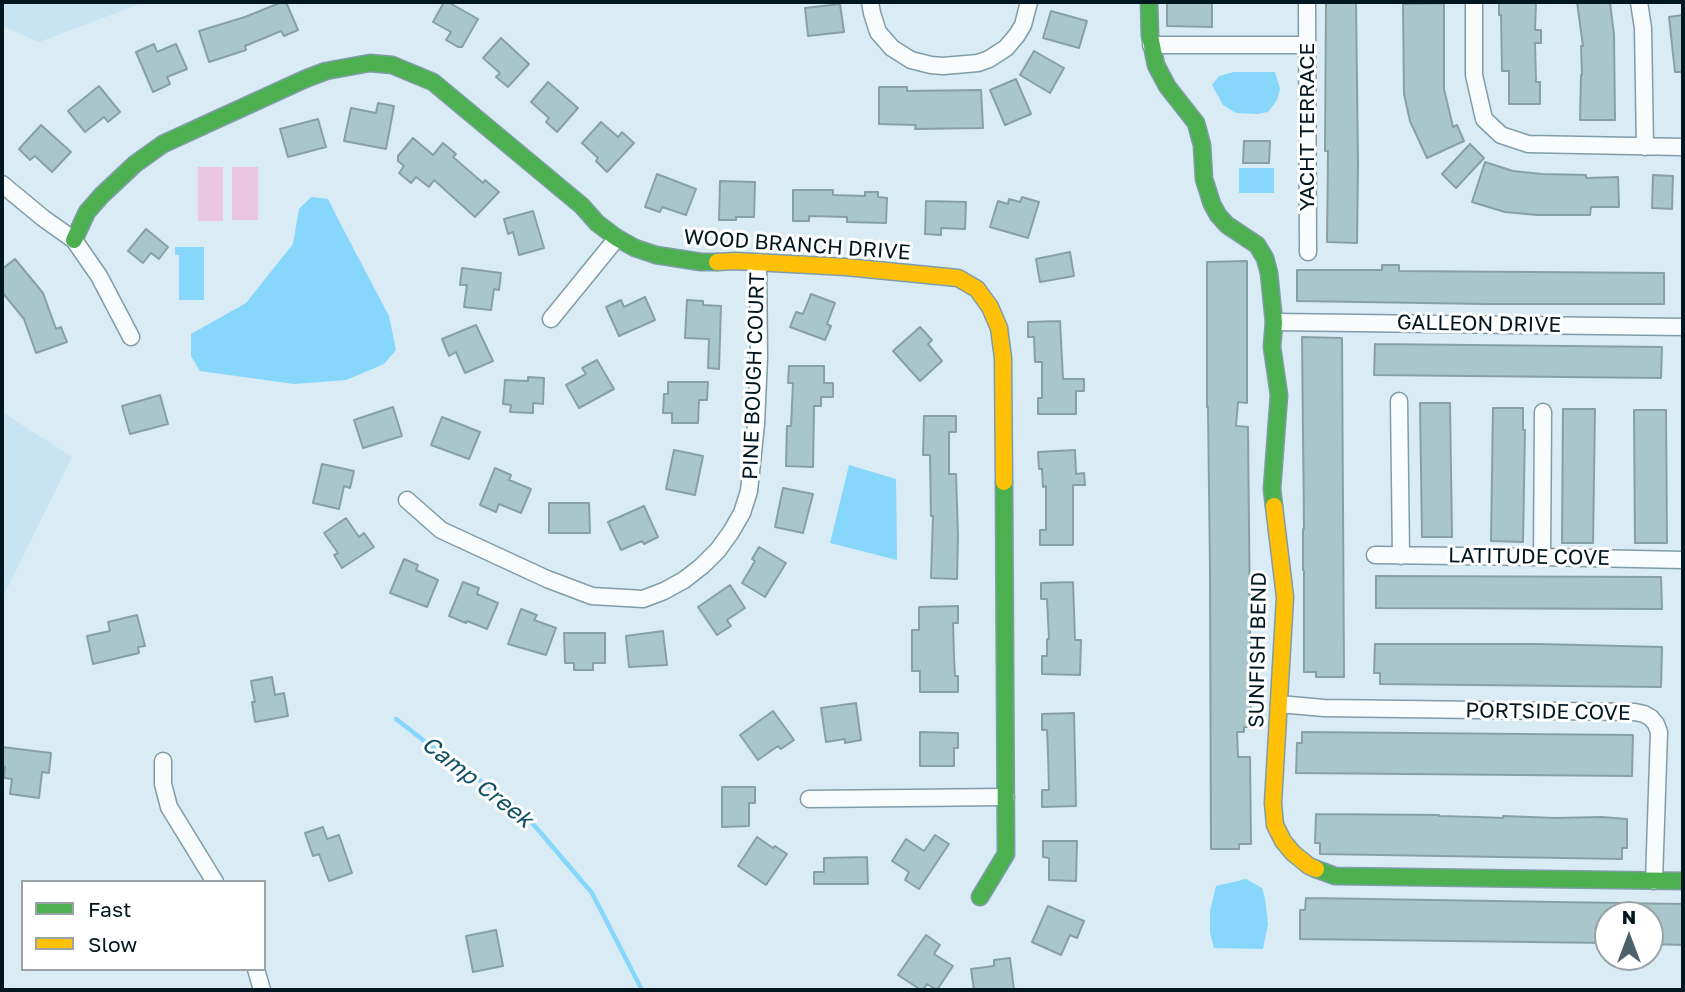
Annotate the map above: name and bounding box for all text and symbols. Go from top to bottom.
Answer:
street label: YACHT TERRACE [1294,43,1320,211]
street label: WOOD BRANCH DRIVE [683,225,911,265]
street label: PINE BOUGH COURT [738,272,770,480]
street label: GALLEON DRIVE [1397,310,1561,338]
street label: LATITUDE COVE [1448,543,1610,571]
street label: SUNFISH BEND [1244,572,1272,728]
street label: PORTSIDE COVE [1465,698,1631,726]
water label: Camp Creek [416,730,538,834]
legend [21,880,266,971]
text: Fast [88,896,131,922]
north arrow [1594,901,1664,971]
text: N [1622,905,1636,928]
text: Slow [88,931,137,957]

